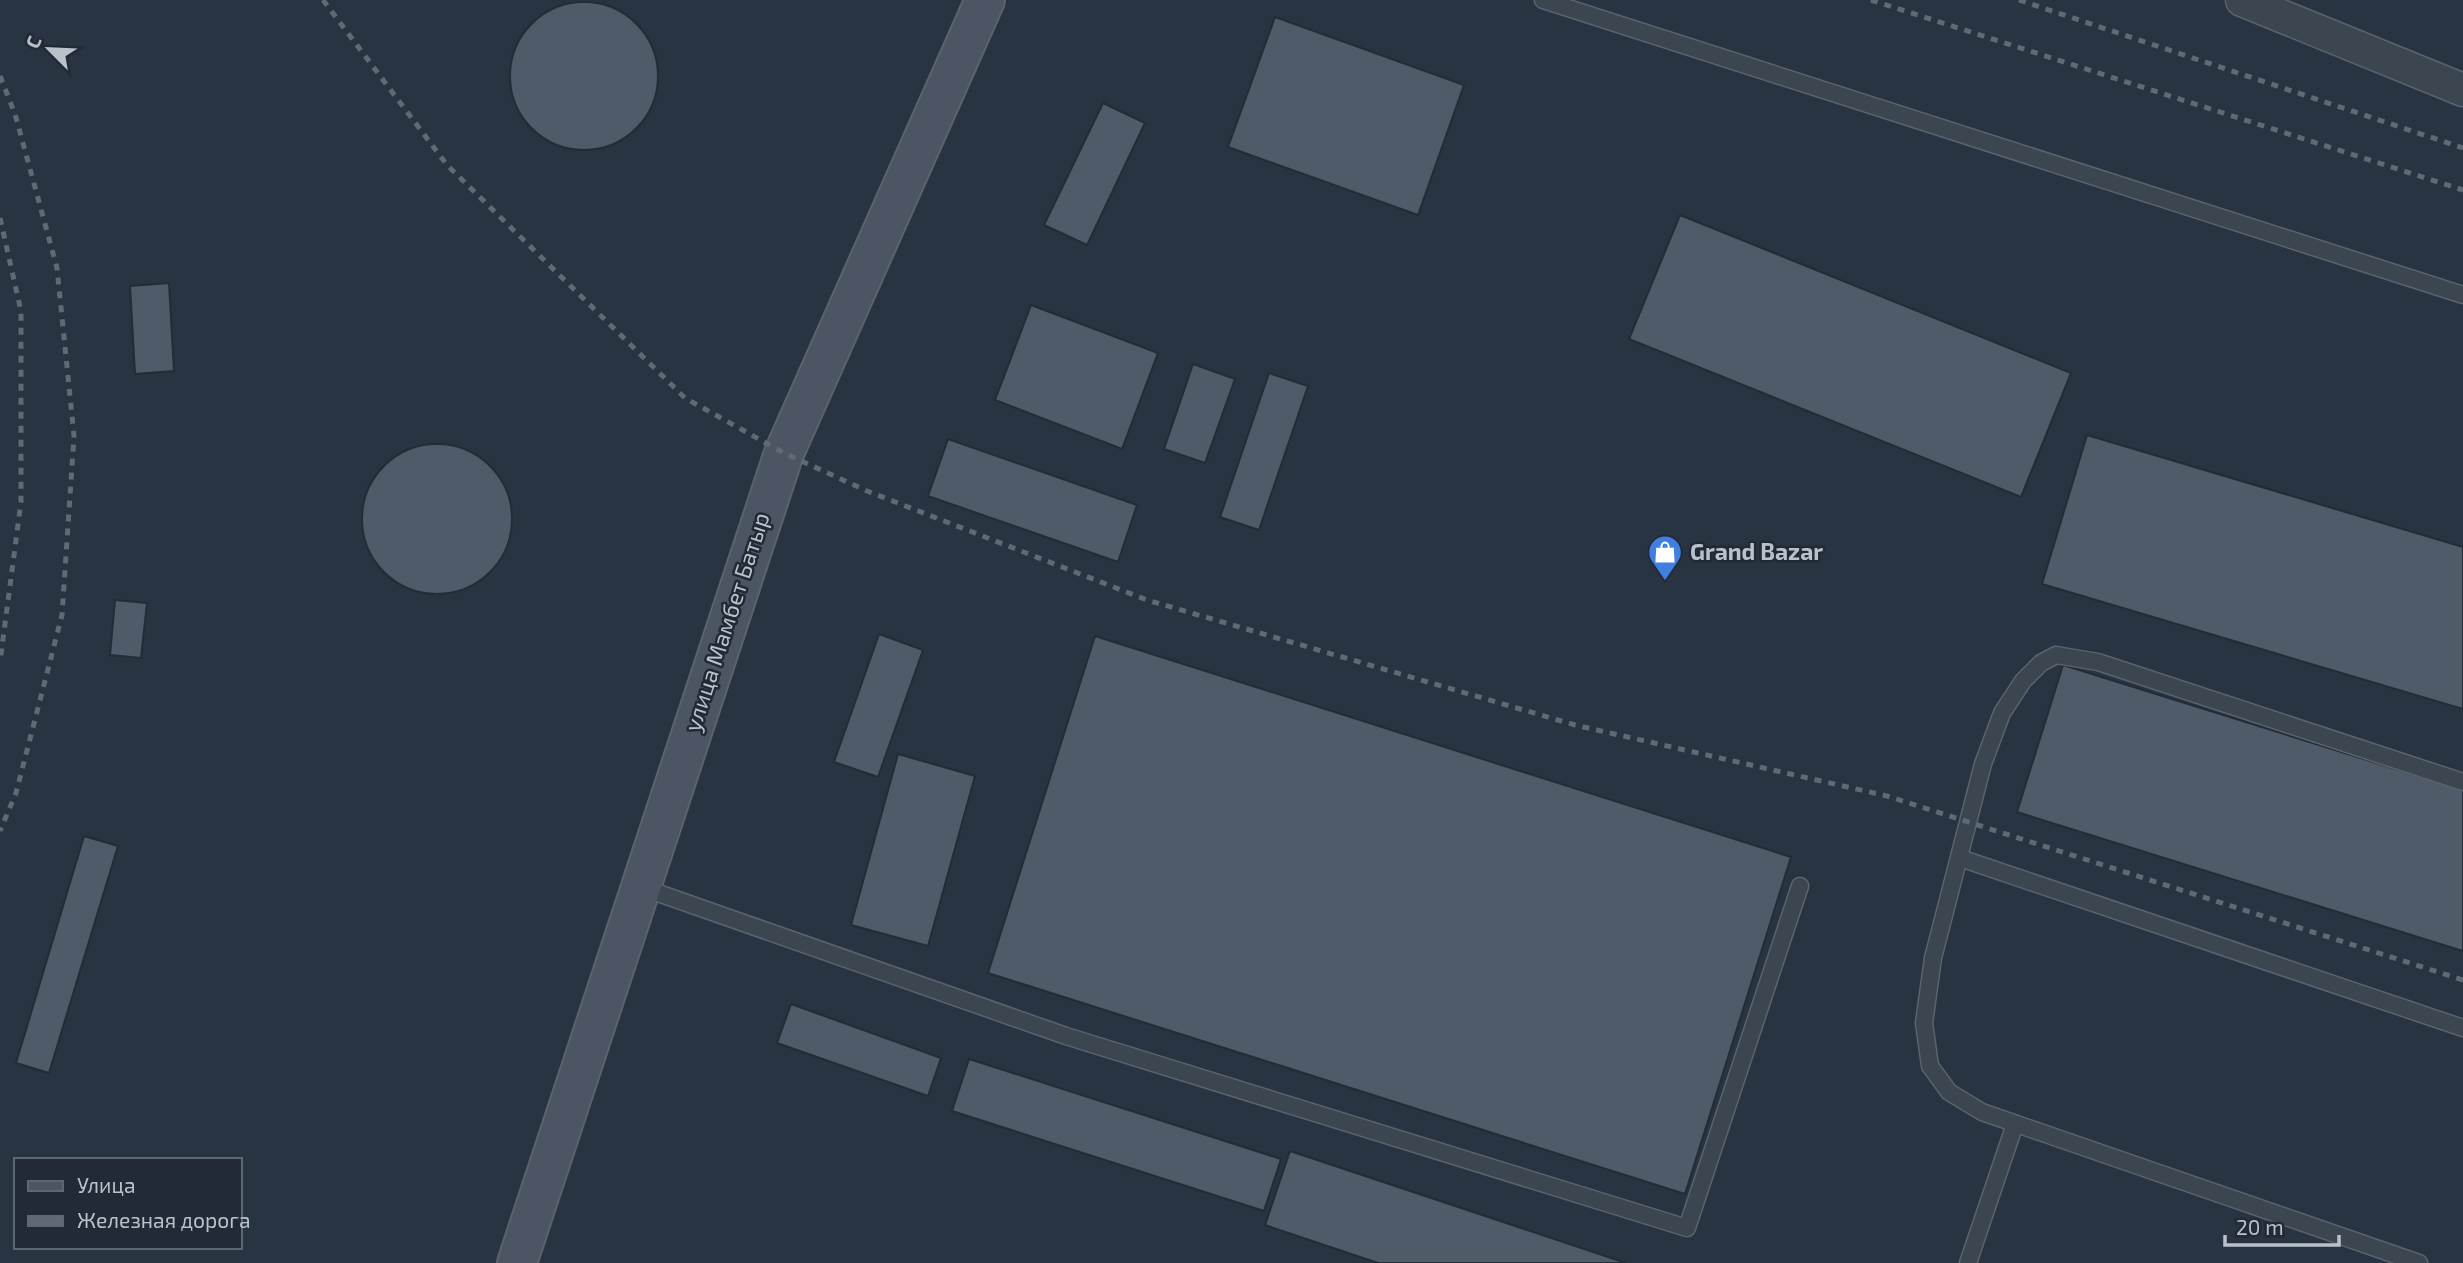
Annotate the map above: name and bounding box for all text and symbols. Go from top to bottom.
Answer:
north arrow [14,14,84,84]
text: С [20,32,46,52]
street label: улица Мамбет Батыр [677,509,776,735]
shop icon: Grand Bazar [1646,533,1684,582]
place label: Grand Bazar [1690,537,1823,565]
legend [14,1158,242,1249]
text: Улица [77,1172,136,1197]
scale bar [2225,1204,2339,1248]
text: Железная дорога [77,1207,250,1232]
text: 20 m [2236,1214,2284,1239]

